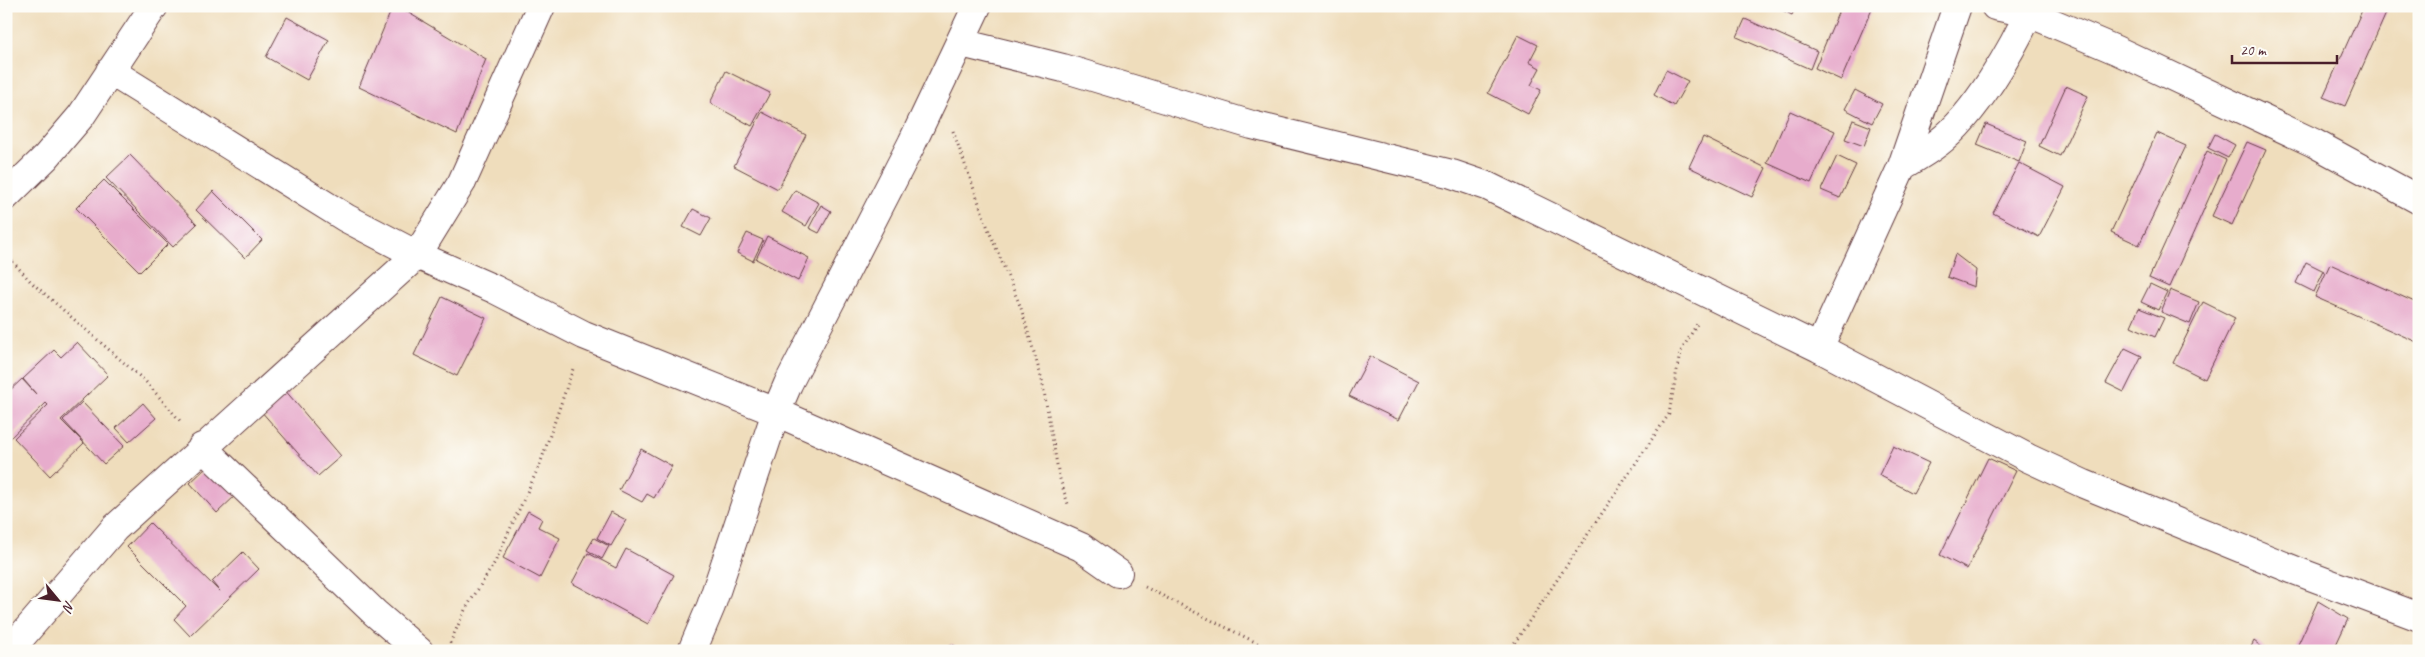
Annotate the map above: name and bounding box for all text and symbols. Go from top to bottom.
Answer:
scale bar [2232,32,2338,64]
text: 20 m [2240,41,2267,60]
north arrow [32,574,82,624]
text: N [58,598,78,616]

